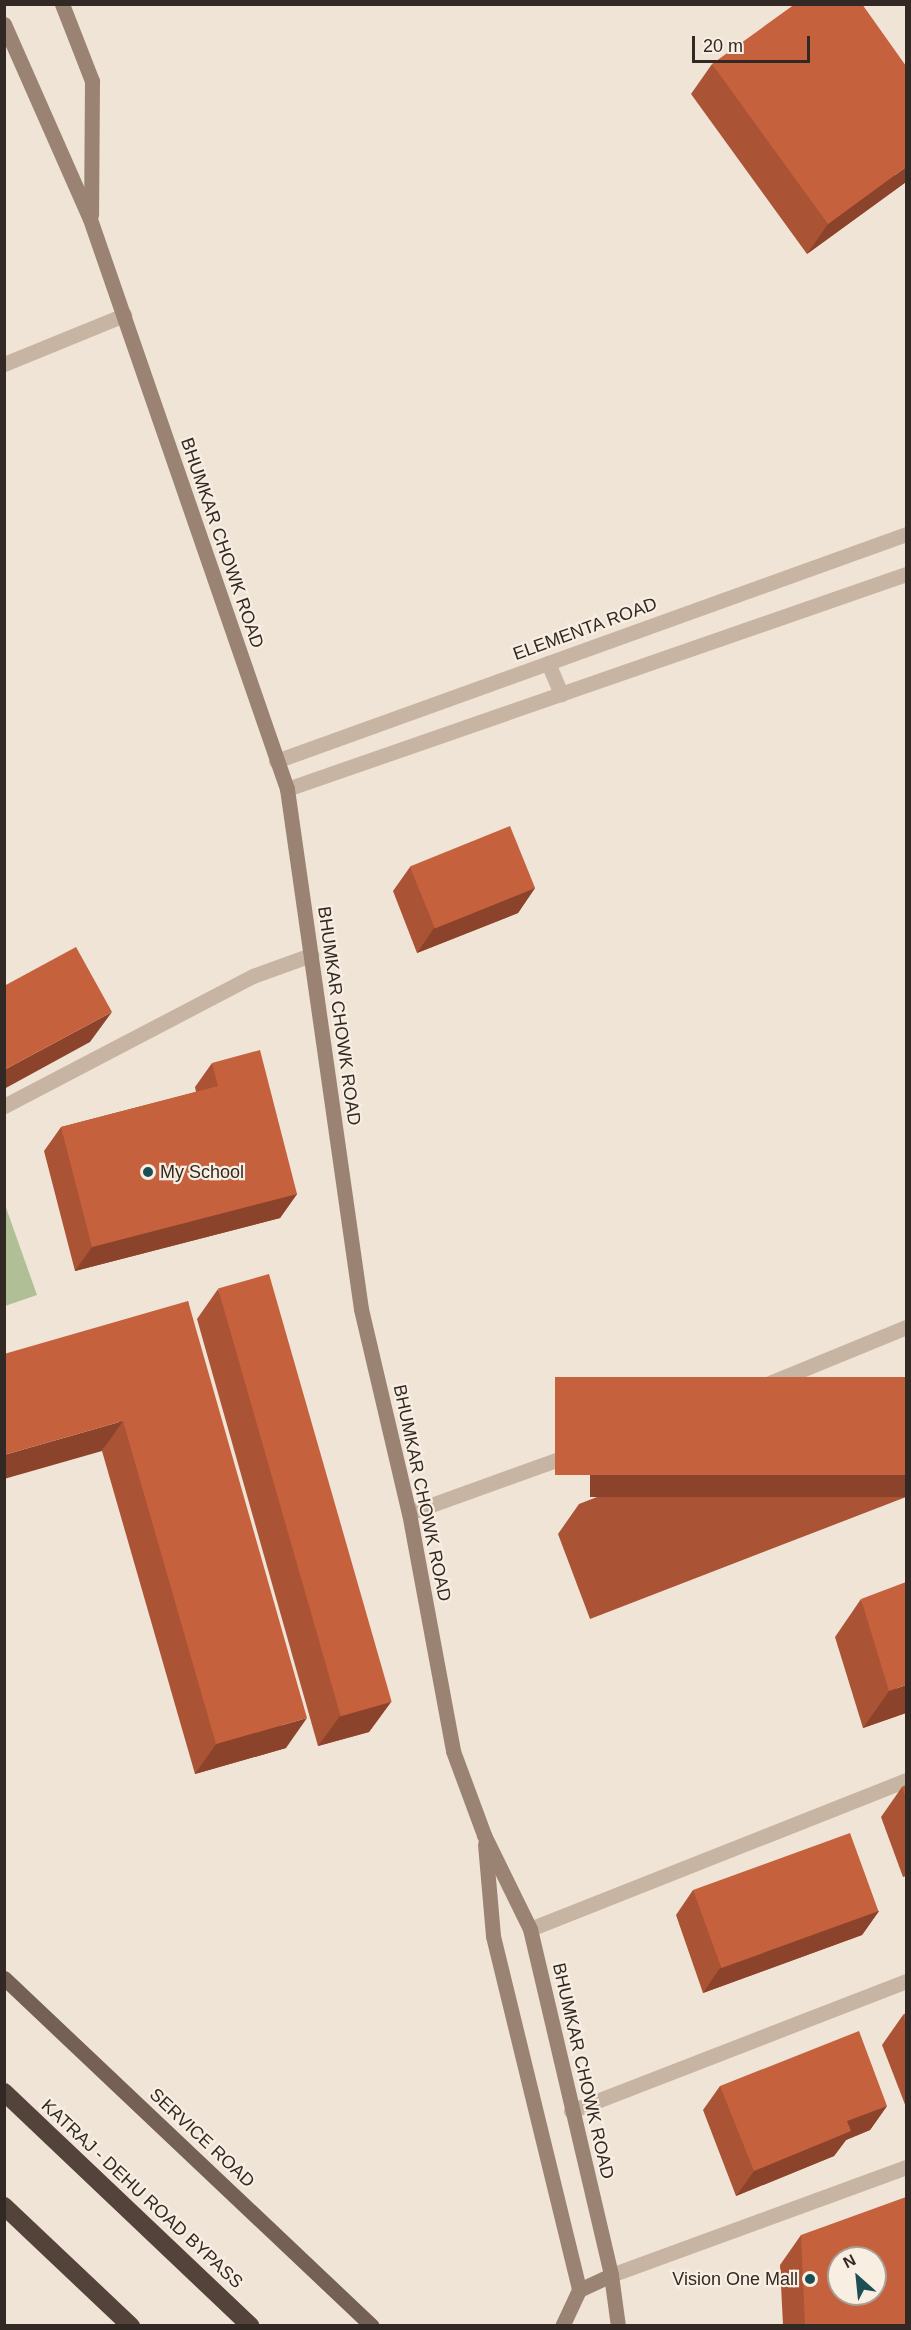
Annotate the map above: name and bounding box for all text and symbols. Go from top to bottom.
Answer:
scale bar [695,24,814,62]
text: 20 m [703,36,743,56]
street label: BHUMKAR CHOWK ROAD [176,435,268,651]
street label: ELEMENTA ROAD [510,593,660,665]
street label: BHUMKAR CHOWK ROAD [313,905,365,1127]
place label: My School [160,1161,244,1183]
marker: My School [141,1165,155,1179]
street label: BHUMKAR CHOWK ROAD [388,1383,456,1603]
street label: BHUMKAR CHOWK ROAD [548,1961,618,2181]
street label: SERVICE ROAD [145,2084,259,2192]
street label: KATRAJ - DEHU ROAD BYPASS [37,2095,247,2293]
north arrow [827,2246,887,2306]
text: N [840,2251,859,2271]
place label: Vision One Mall [672,2268,798,2290]
marker: Vision One Mall [803,2272,817,2286]

